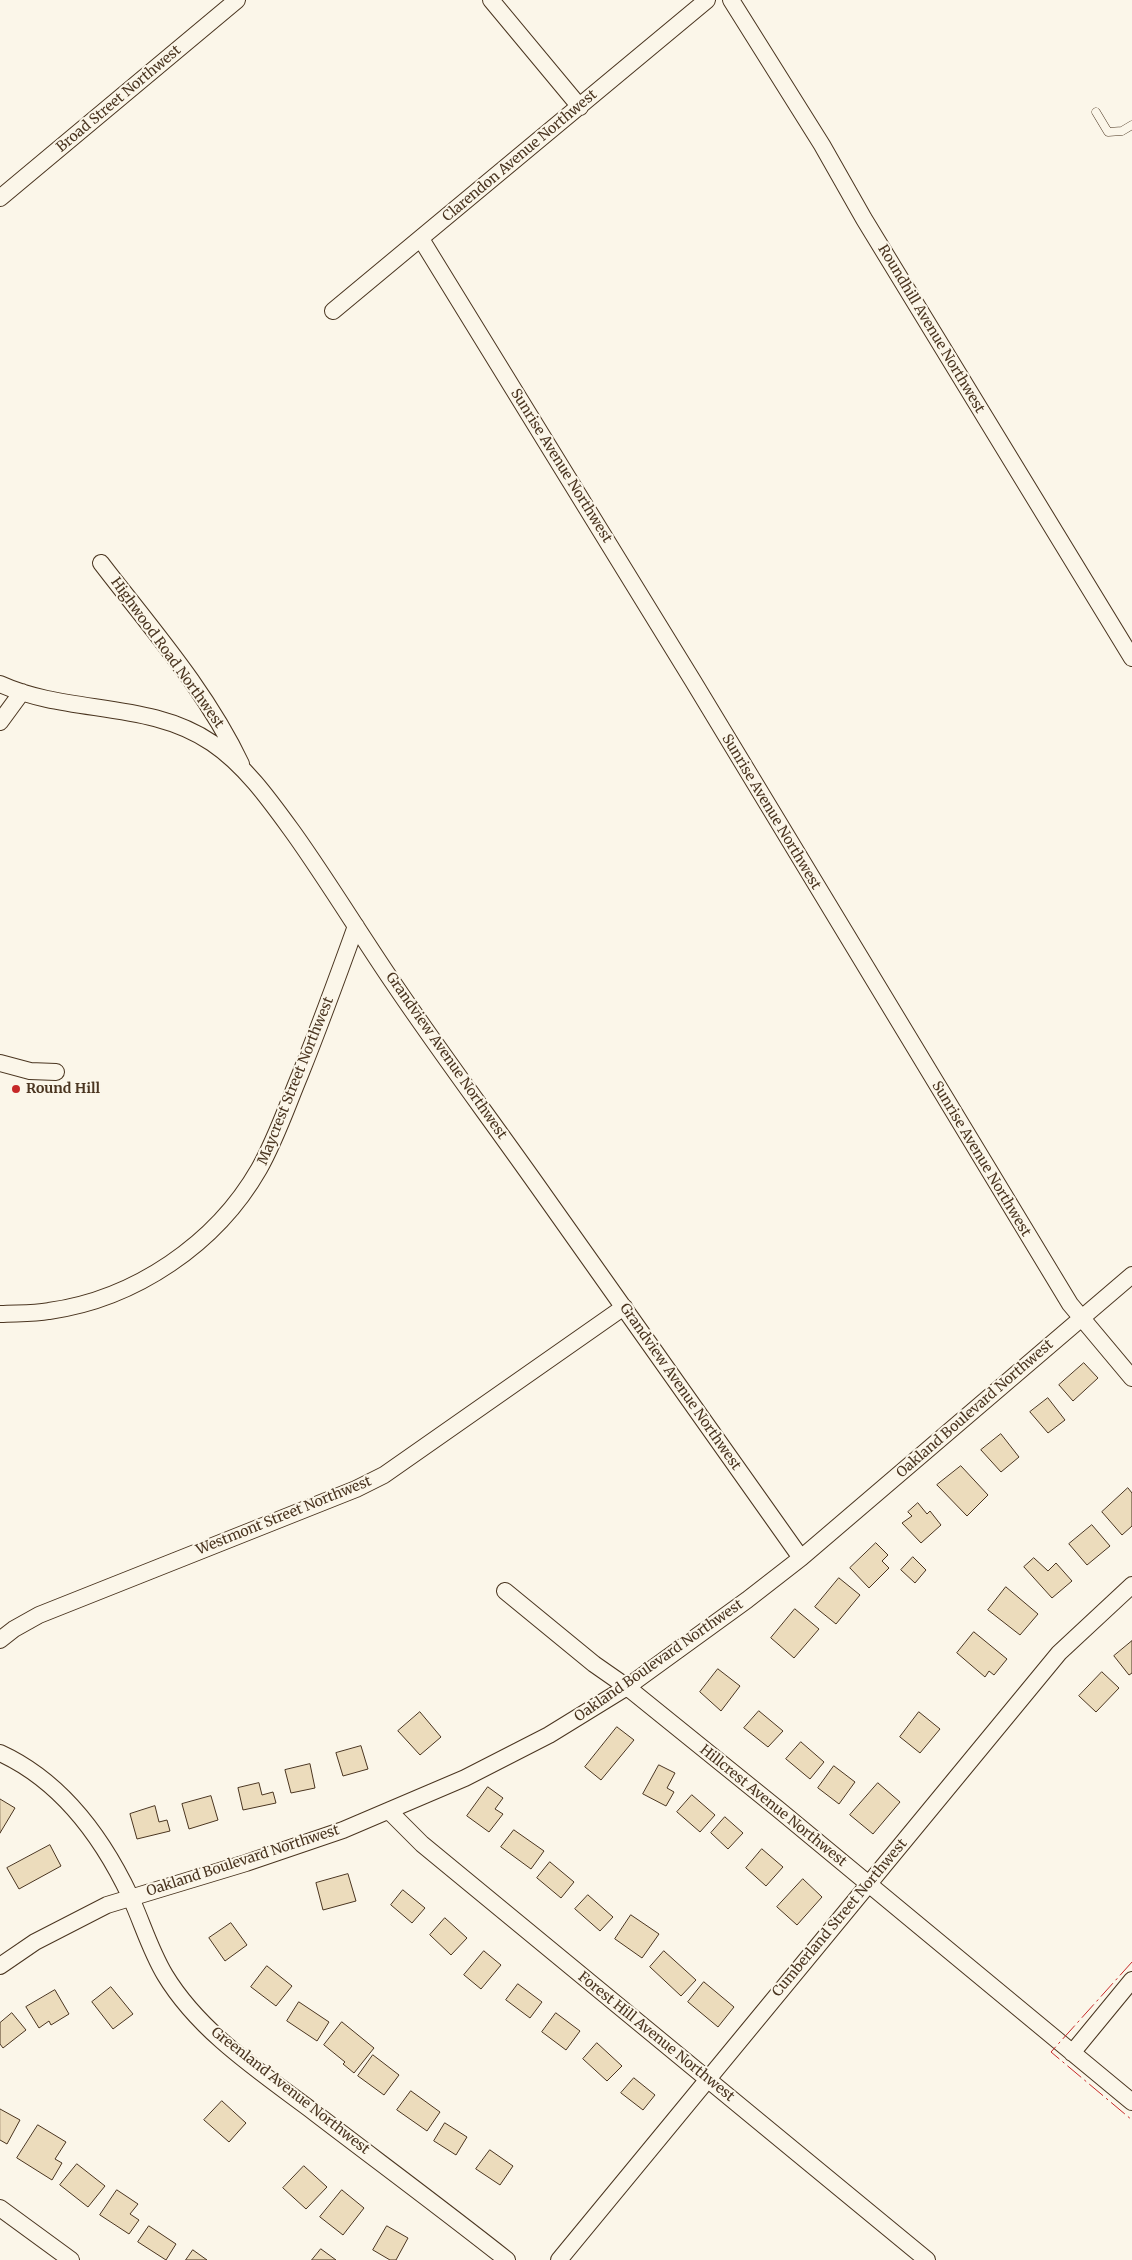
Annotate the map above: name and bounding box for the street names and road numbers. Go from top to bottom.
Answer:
street label: Broad Street Northwest [53,42,185,156]
street label: Clarendon Avenue Northwest [439,86,601,226]
street label: Roundhill Avenue Northwest [874,242,988,416]
street label: Sunrise Avenue Northwest [507,386,615,546]
street label: Highwood Road Northwest [107,575,227,731]
street label: Sunrise Avenue Northwest [718,731,824,893]
street label: Grandview Avenue Northwest [382,969,510,1143]
street label: Maycrest Street Northwest [255,995,337,1167]
street label: Sunrise Avenue Northwest [928,1078,1034,1240]
street label: Grandview Avenue Northwest [616,1300,744,1474]
street label: Oakland Boulevard Northwest [893,1336,1057,1482]
street label: Westmont Street Northwest [194,1473,374,1559]
street label: Oakland Boulevard Northwest [572,1596,746,1726]
street label: Hillcrest Avenue Northwest [696,1742,850,1870]
street label: Oakland Boulevard Northwest [144,1822,342,1900]
street label: Cumberland Street Northwest [769,1836,911,2000]
street label: Forest Hill Avenue Northwest [574,1969,738,2105]
street label: Greenland Avenue Northwest [207,2024,373,2158]

